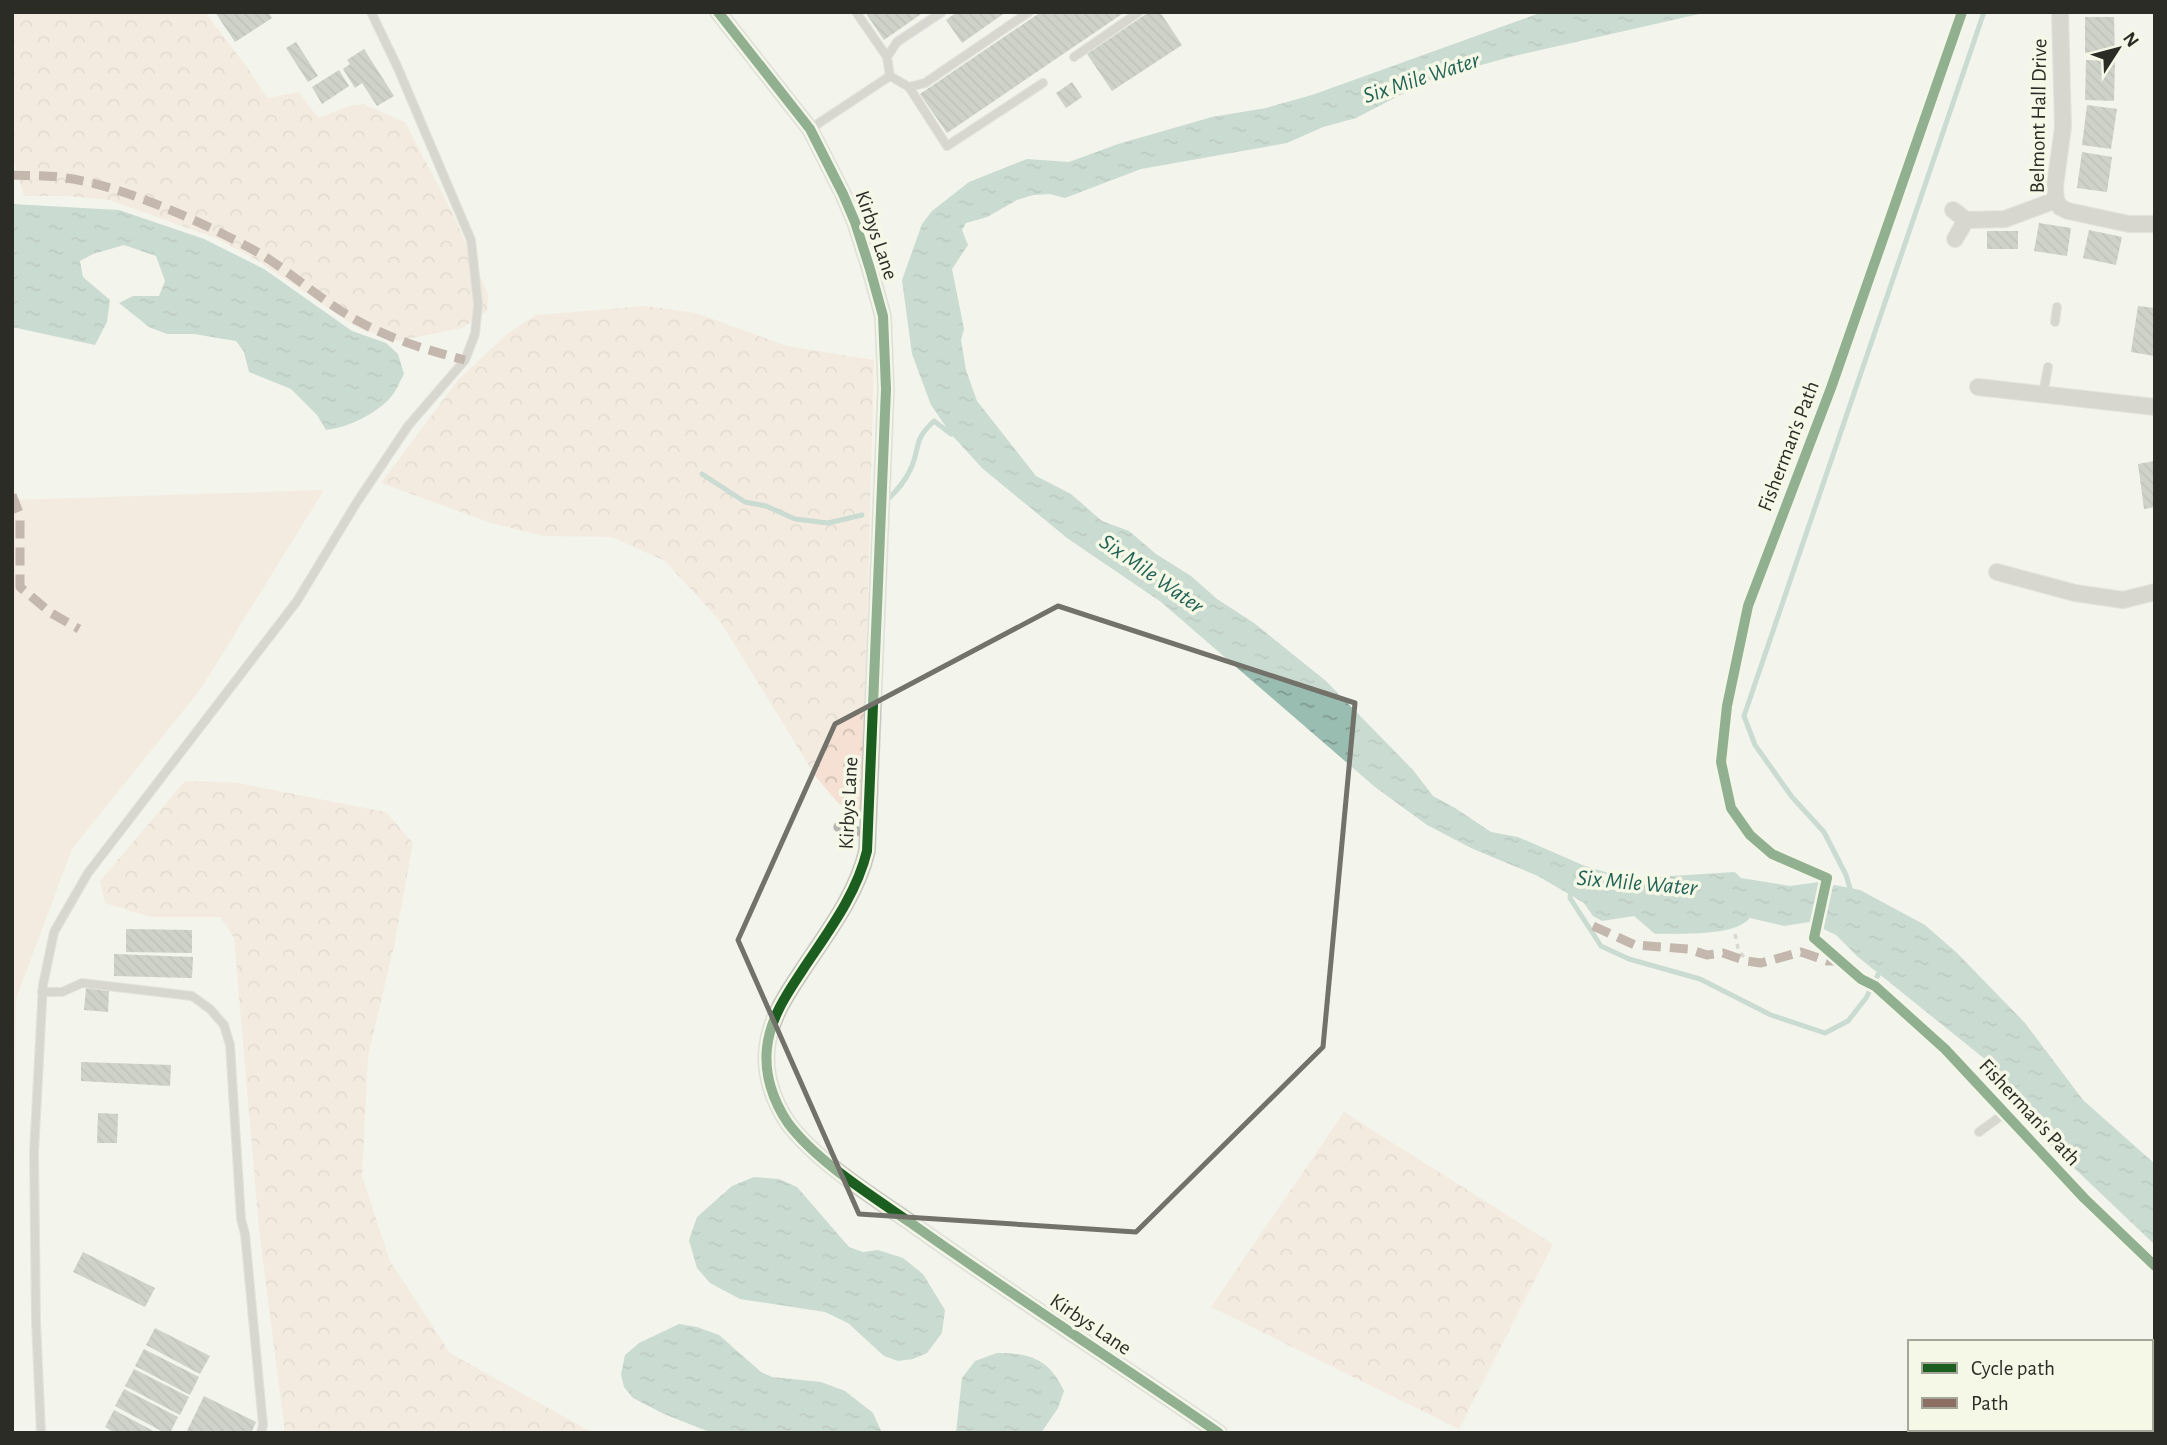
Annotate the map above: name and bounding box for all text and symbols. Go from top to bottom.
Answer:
north arrow [2083,14,2153,84]
text: N [2119,29,2142,51]
street label: Belmont Hall Drive [2027,38,2050,194]
water label: Six Mile Water [1360,49,1483,108]
street label: Kirbys Lane [851,188,902,282]
street label: Fisherman's Path [1754,378,1823,514]
water label: Six Mile Water [1095,530,1208,619]
street label: Kirbys Lane [836,756,861,850]
water label: Six Mile Water [1576,867,1699,900]
street label: Fisherman's Path [1975,1055,2084,1170]
street label: Kirbys Lane [1046,1290,1135,1359]
legend [1908,1340,2153,1431]
text: Cycle path [1971,1358,2055,1379]
text: Path [1971,1393,2009,1414]

